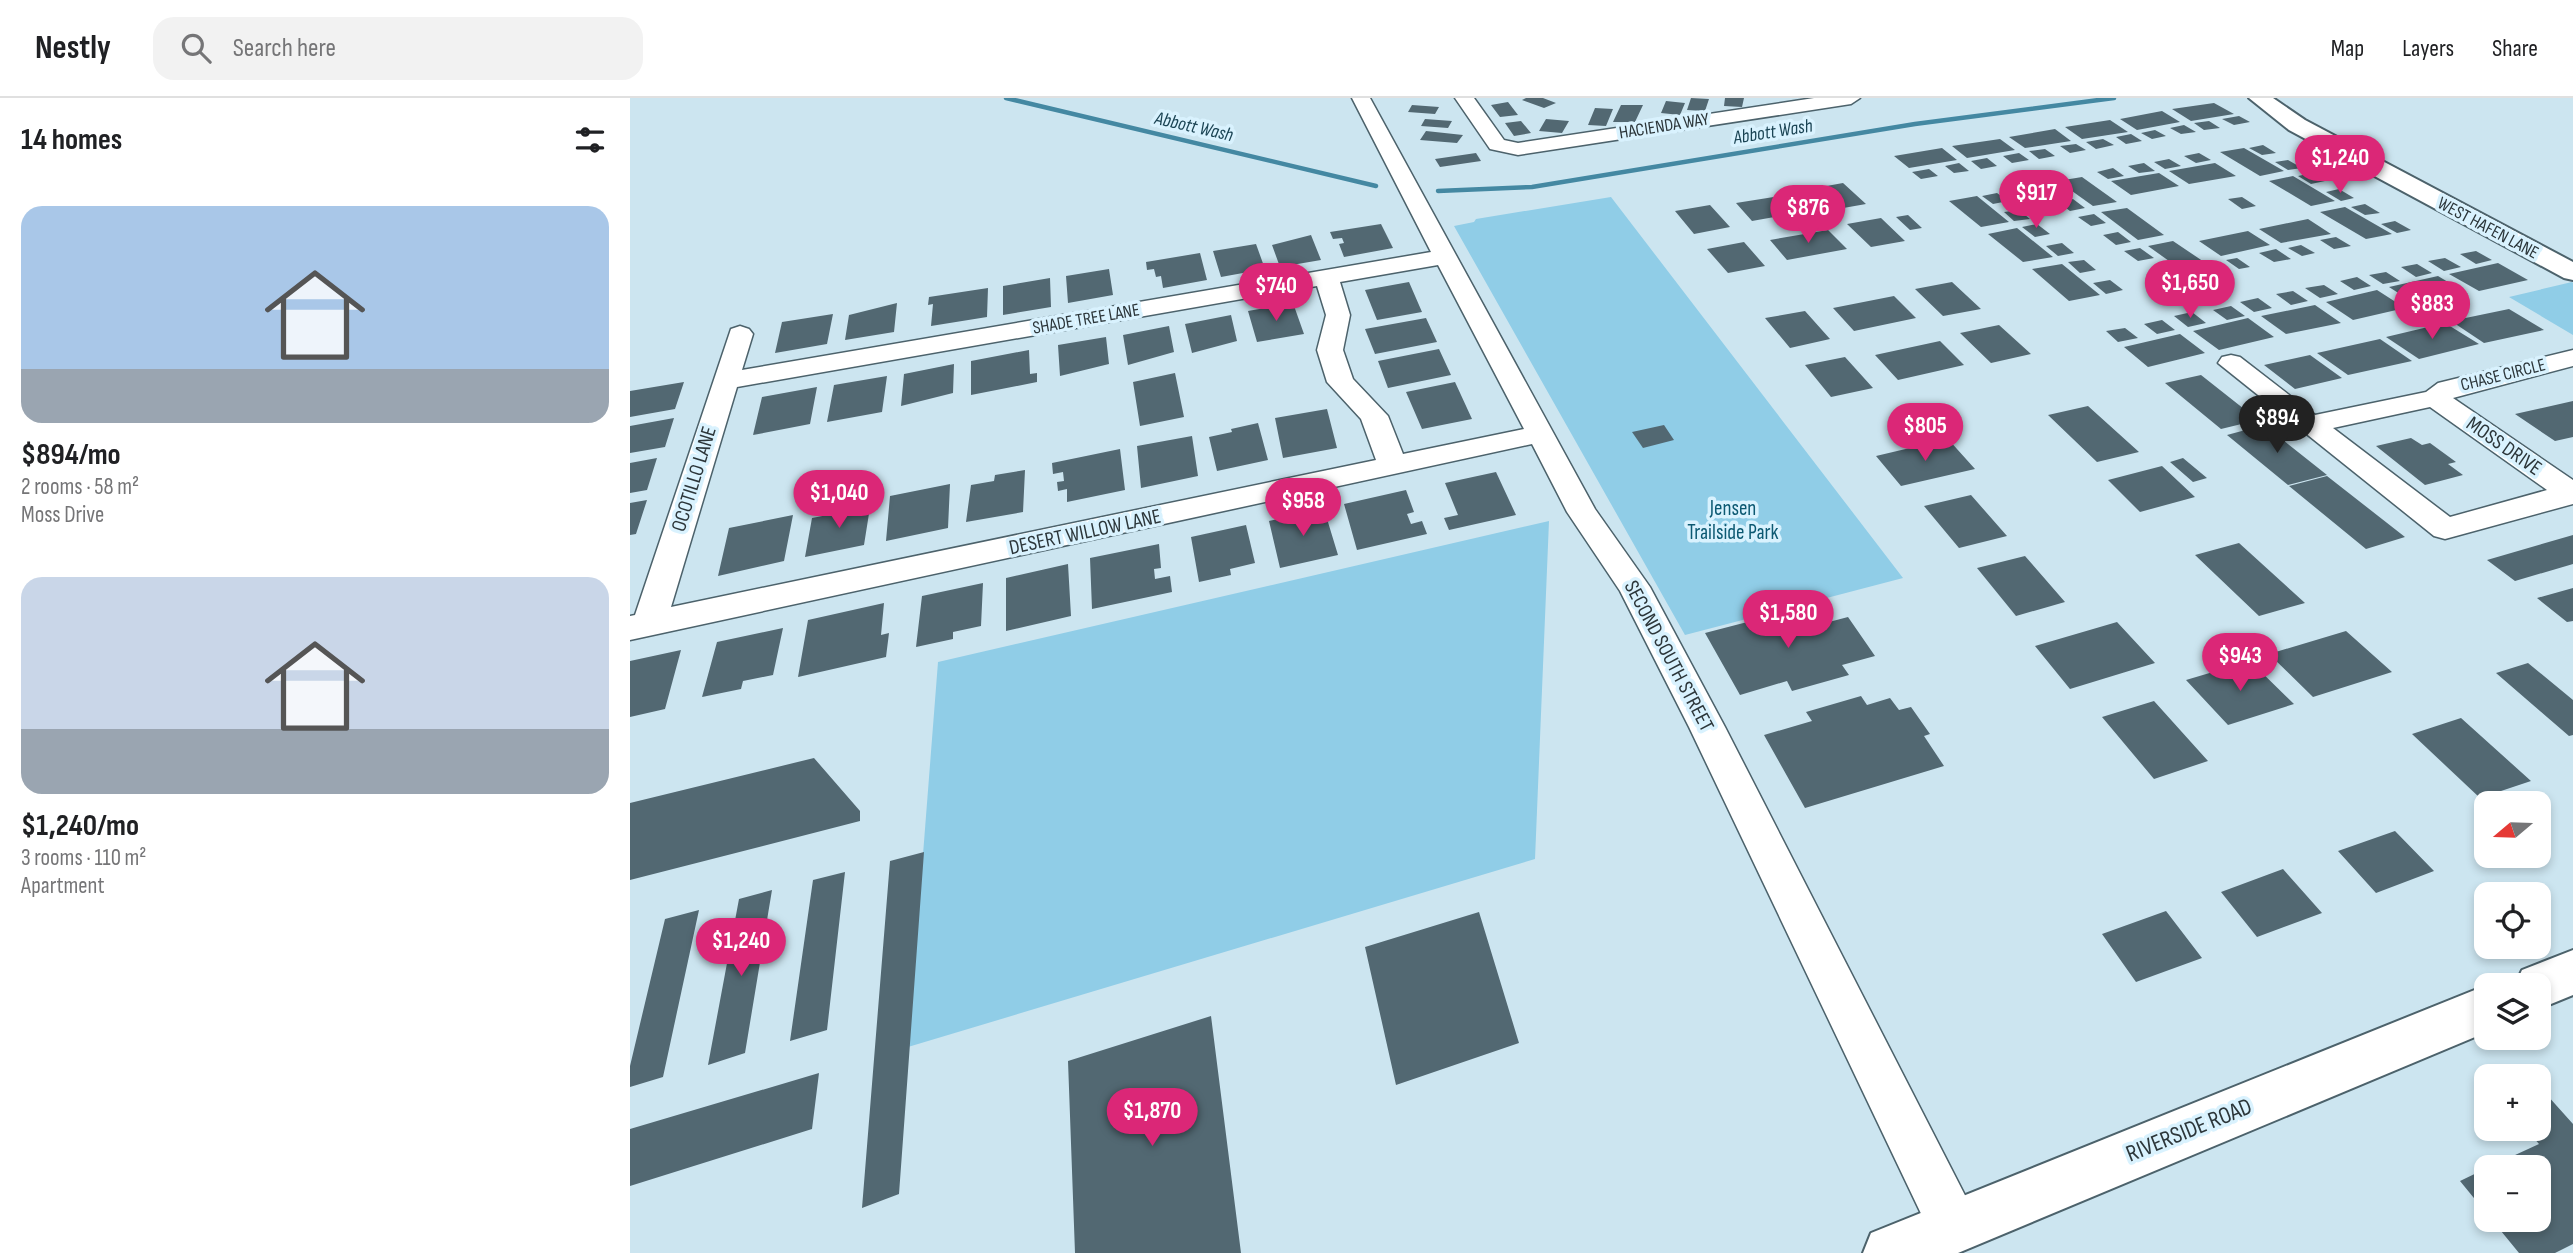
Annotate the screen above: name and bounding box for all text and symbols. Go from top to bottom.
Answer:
search box [153,17,643,80]
text: Nestly [35,28,111,68]
icon: search [177,29,215,67]
text: Search here [233,33,336,64]
text: Map [2331,34,2364,63]
text: Layers [2402,34,2454,63]
text: Share [2492,34,2538,63]
water label: Abbott Wash [1152,107,1235,147]
street label: HACIENDA WAY [1618,108,1711,143]
water label: Abbott Wash [1731,114,1814,150]
icon: filters [571,121,609,159]
text: 14 homes [21,122,122,158]
pin: $1,240 [2283,136,2397,195]
text: $1,240 [2311,144,2369,172]
pin: $917 [1995,170,2077,230]
text: $917 [2015,179,2057,207]
pin: $876 [1767,186,1849,245]
street label: WEST HAFEN LANE [2434,193,2542,263]
text: $876 [1786,194,1830,222]
icon: home [252,252,378,378]
pin: $1,650 [2133,260,2247,320]
pin: $740 [1235,264,1317,323]
text: $1,650 [2161,269,2219,297]
text: $740 [1255,272,1297,300]
pin: $883 [2391,282,2473,341]
text: $883 [2410,290,2454,318]
street label: SHADE TREE LANE [1031,299,1141,339]
street label: CHASE CIRCLE [2458,354,2548,396]
pin: $894 [2236,396,2318,455]
pin: $805 [1884,404,1966,463]
text: $894 [2255,404,2299,432]
street label: MOSS DRIVE [2462,411,2546,481]
text: $805 [1903,412,1947,440]
street label: OCOTILLO LANE [666,424,722,534]
text: $894/mo [21,437,121,473]
pin: $1,040 [782,470,896,530]
text: 2 rooms · 58 m² [21,473,139,501]
pin: $958 [1262,478,1344,538]
text: $1,040 [809,479,869,507]
text: $958 [1281,487,1325,515]
park label: Jensen Trailside Park [1687,496,1779,545]
text: Moss Drive [21,501,104,529]
street label: DESERT WILLOW LANE [1007,504,1163,560]
street label: SECOND SOUTH STREET [1619,576,1720,736]
pin: $1,580 [1731,590,1845,650]
text: $1,580 [1759,599,1817,627]
icon: home [252,623,378,749]
pin: $943 [2199,634,2281,693]
text: $943 [2218,642,2262,670]
north arrow [2474,791,2552,868]
map controls [2474,791,2551,1232]
text: $1,240/mo [21,808,139,844]
text: 3 rooms · 110 m² [21,844,146,872]
text: Apartment [21,872,105,900]
button: locate [2474,882,2551,959]
pin: $1,240 [684,918,798,978]
text: $1,240 [712,927,770,955]
button: layers [2474,973,2551,1050]
button: + [2474,1064,2551,1141]
pin: $1,870 [1095,1088,1209,1148]
street label: RIVERSIDE ROAD [2122,1092,2256,1168]
text: $1,870 [1123,1097,1181,1125]
button: − [2474,1155,2551,1232]

